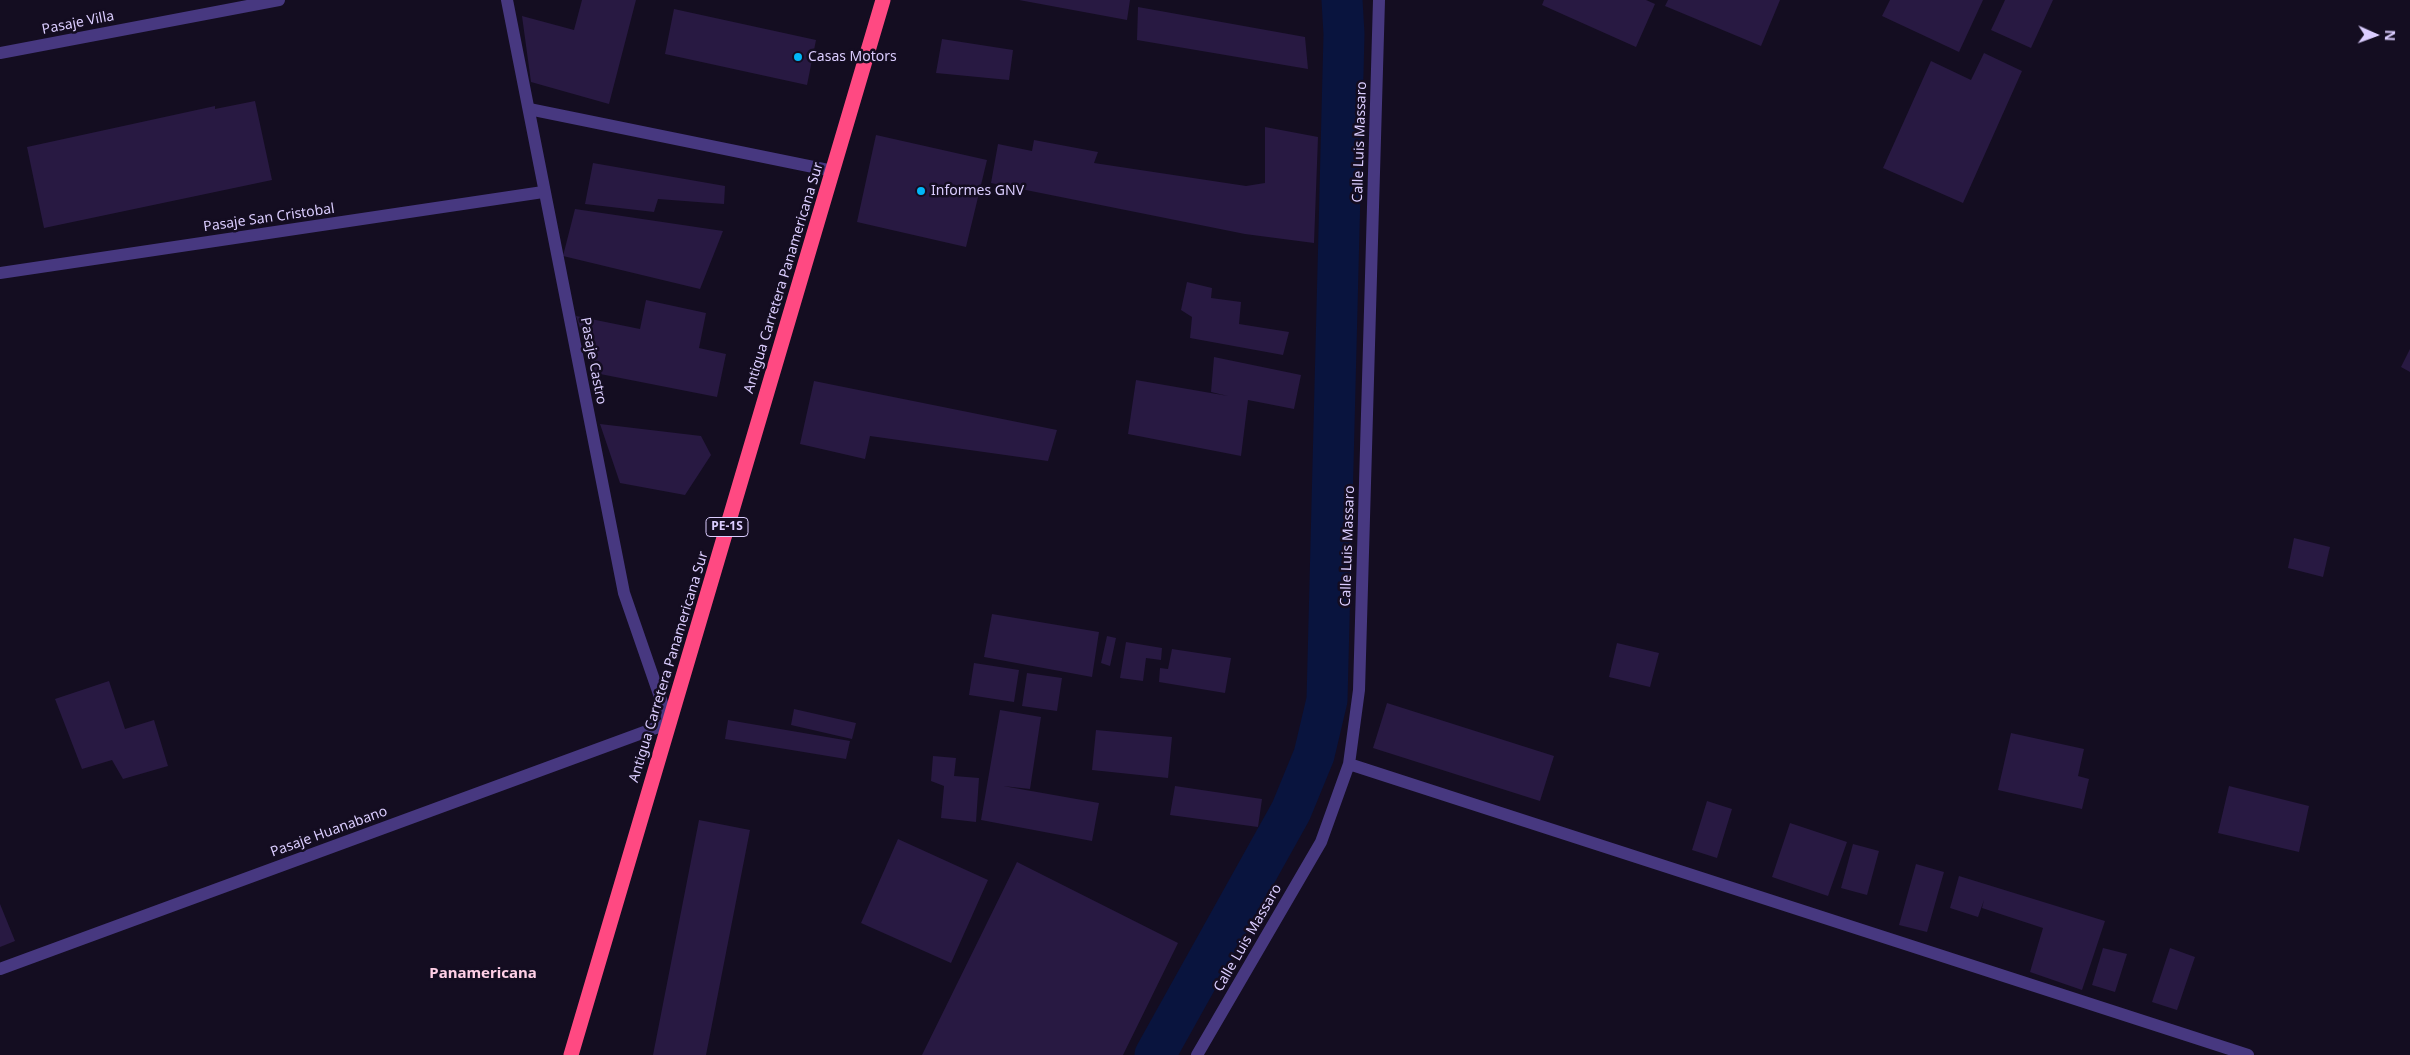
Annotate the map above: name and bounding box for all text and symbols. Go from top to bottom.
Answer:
street label: Pasaje Villa [41,8,115,38]
north arrow [2350,10,2400,60]
text: N [2381,30,2400,42]
place label: Casas Motors [808,49,897,65]
marker: Casas Motors [792,51,804,63]
street label: Calle Luis Massaro [1349,81,1371,203]
street label: Antigua Carretera Panamericana Sur [741,160,827,396]
place label: Informes GNV [931,183,1024,199]
marker: Informes GNV [915,185,927,197]
street label: Pasaje San Cristobal [202,200,336,236]
street label: Pasaje Castro [576,316,610,406]
street label: Calle Luis Massaro [1337,485,1359,607]
road number: PE-1S [706,518,748,536]
street label: Antigua Carretera Panamericana Sur [626,549,712,785]
street label: Pasaje Huanabano [268,803,390,861]
street label: Calle Luis Massaro [1210,881,1286,995]
district label: Panamericana [429,965,537,983]

